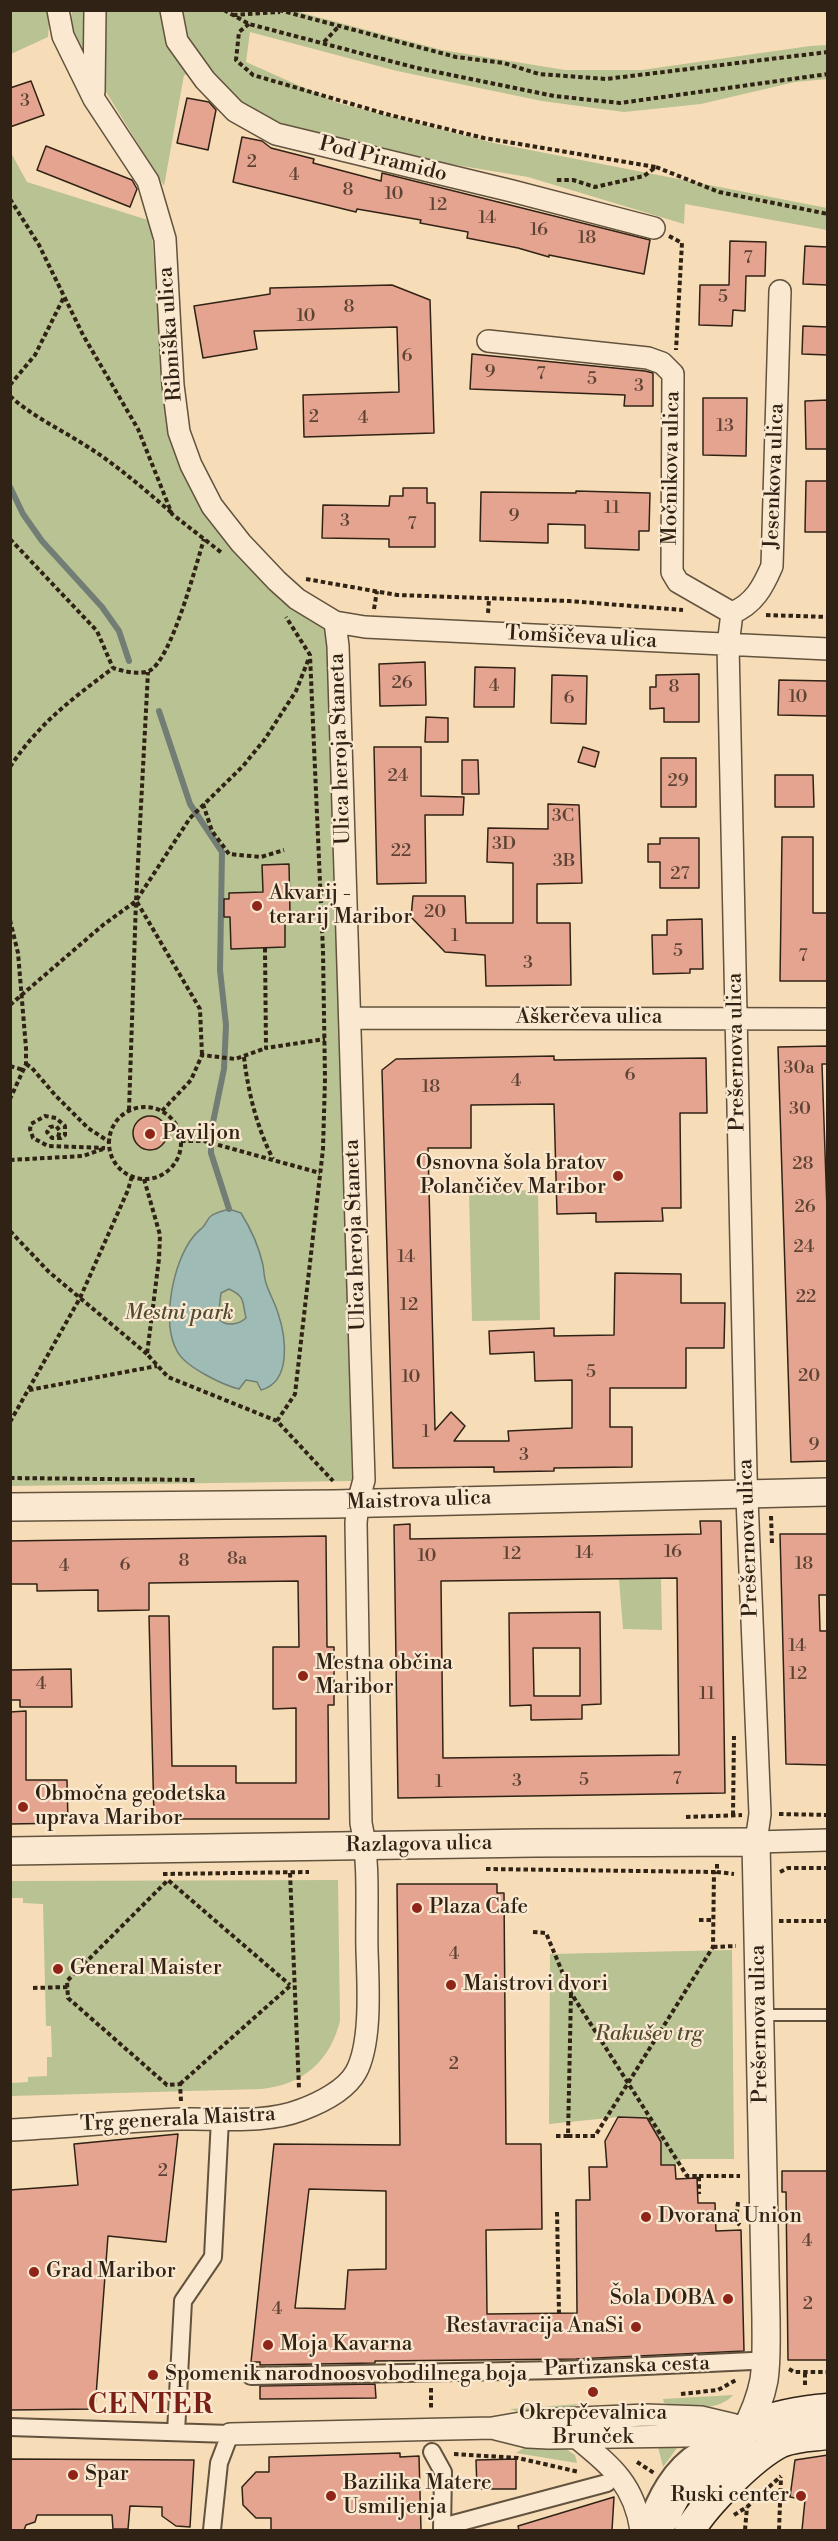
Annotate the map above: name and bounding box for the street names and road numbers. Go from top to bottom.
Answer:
street label: Pod Piramido [316,132,450,188]
street label: Ribniška ulica [154,266,188,402]
street label: Močnikova ulica [658,391,686,545]
street label: Jesenkova ulica [760,403,790,549]
street label: Tomšičeva ulica [504,621,658,655]
street label: Ulica heroja Staneta [325,653,357,845]
street label: Prešernova ulica [723,972,751,1132]
street label: Aškerčeva ulica [516,1005,662,1031]
street label: Ulica heroja Staneta [340,1139,372,1331]
street label: Prešernova ulica [734,1458,764,1618]
street label: Maistrova ulica [346,1486,492,1516]
street label: Razlagova ulica [346,1831,492,1859]
street label: Prešernova ulica [746,1944,774,2104]
street label: Trg generala Maistra [80,2102,276,2138]
street label: Partizanska cesta [544,2352,710,2382]

